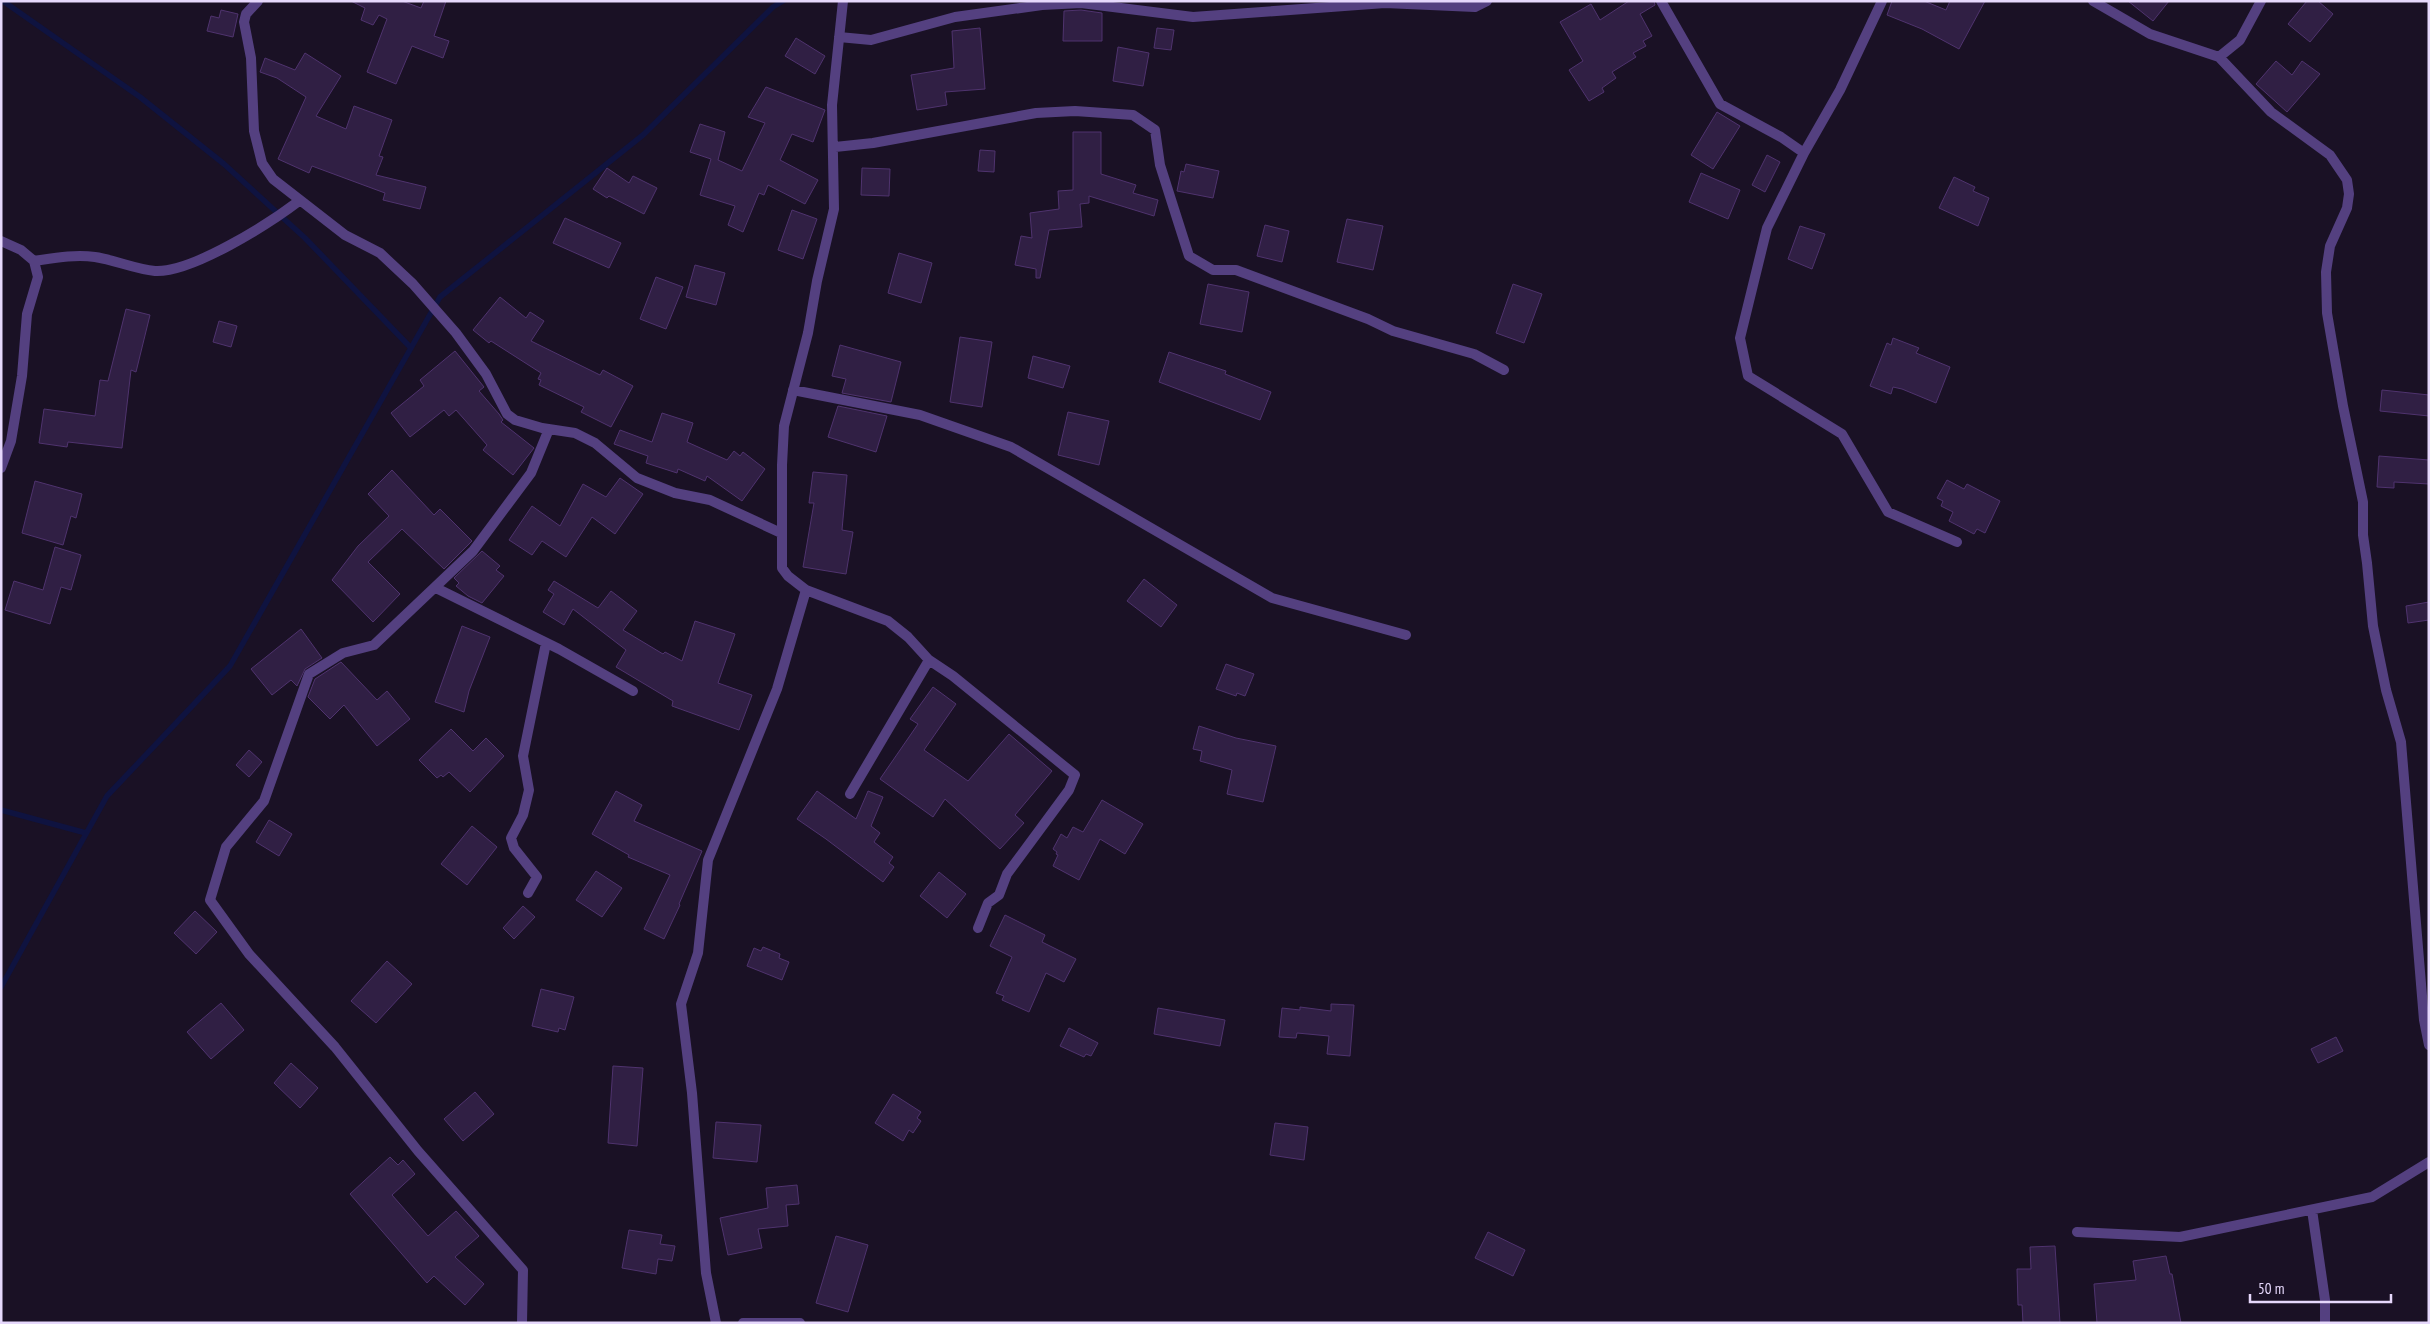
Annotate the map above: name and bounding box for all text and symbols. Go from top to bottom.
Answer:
scale bar [2250,1272,2391,1304]
text: 50 m [2258,1279,2284,1298]

